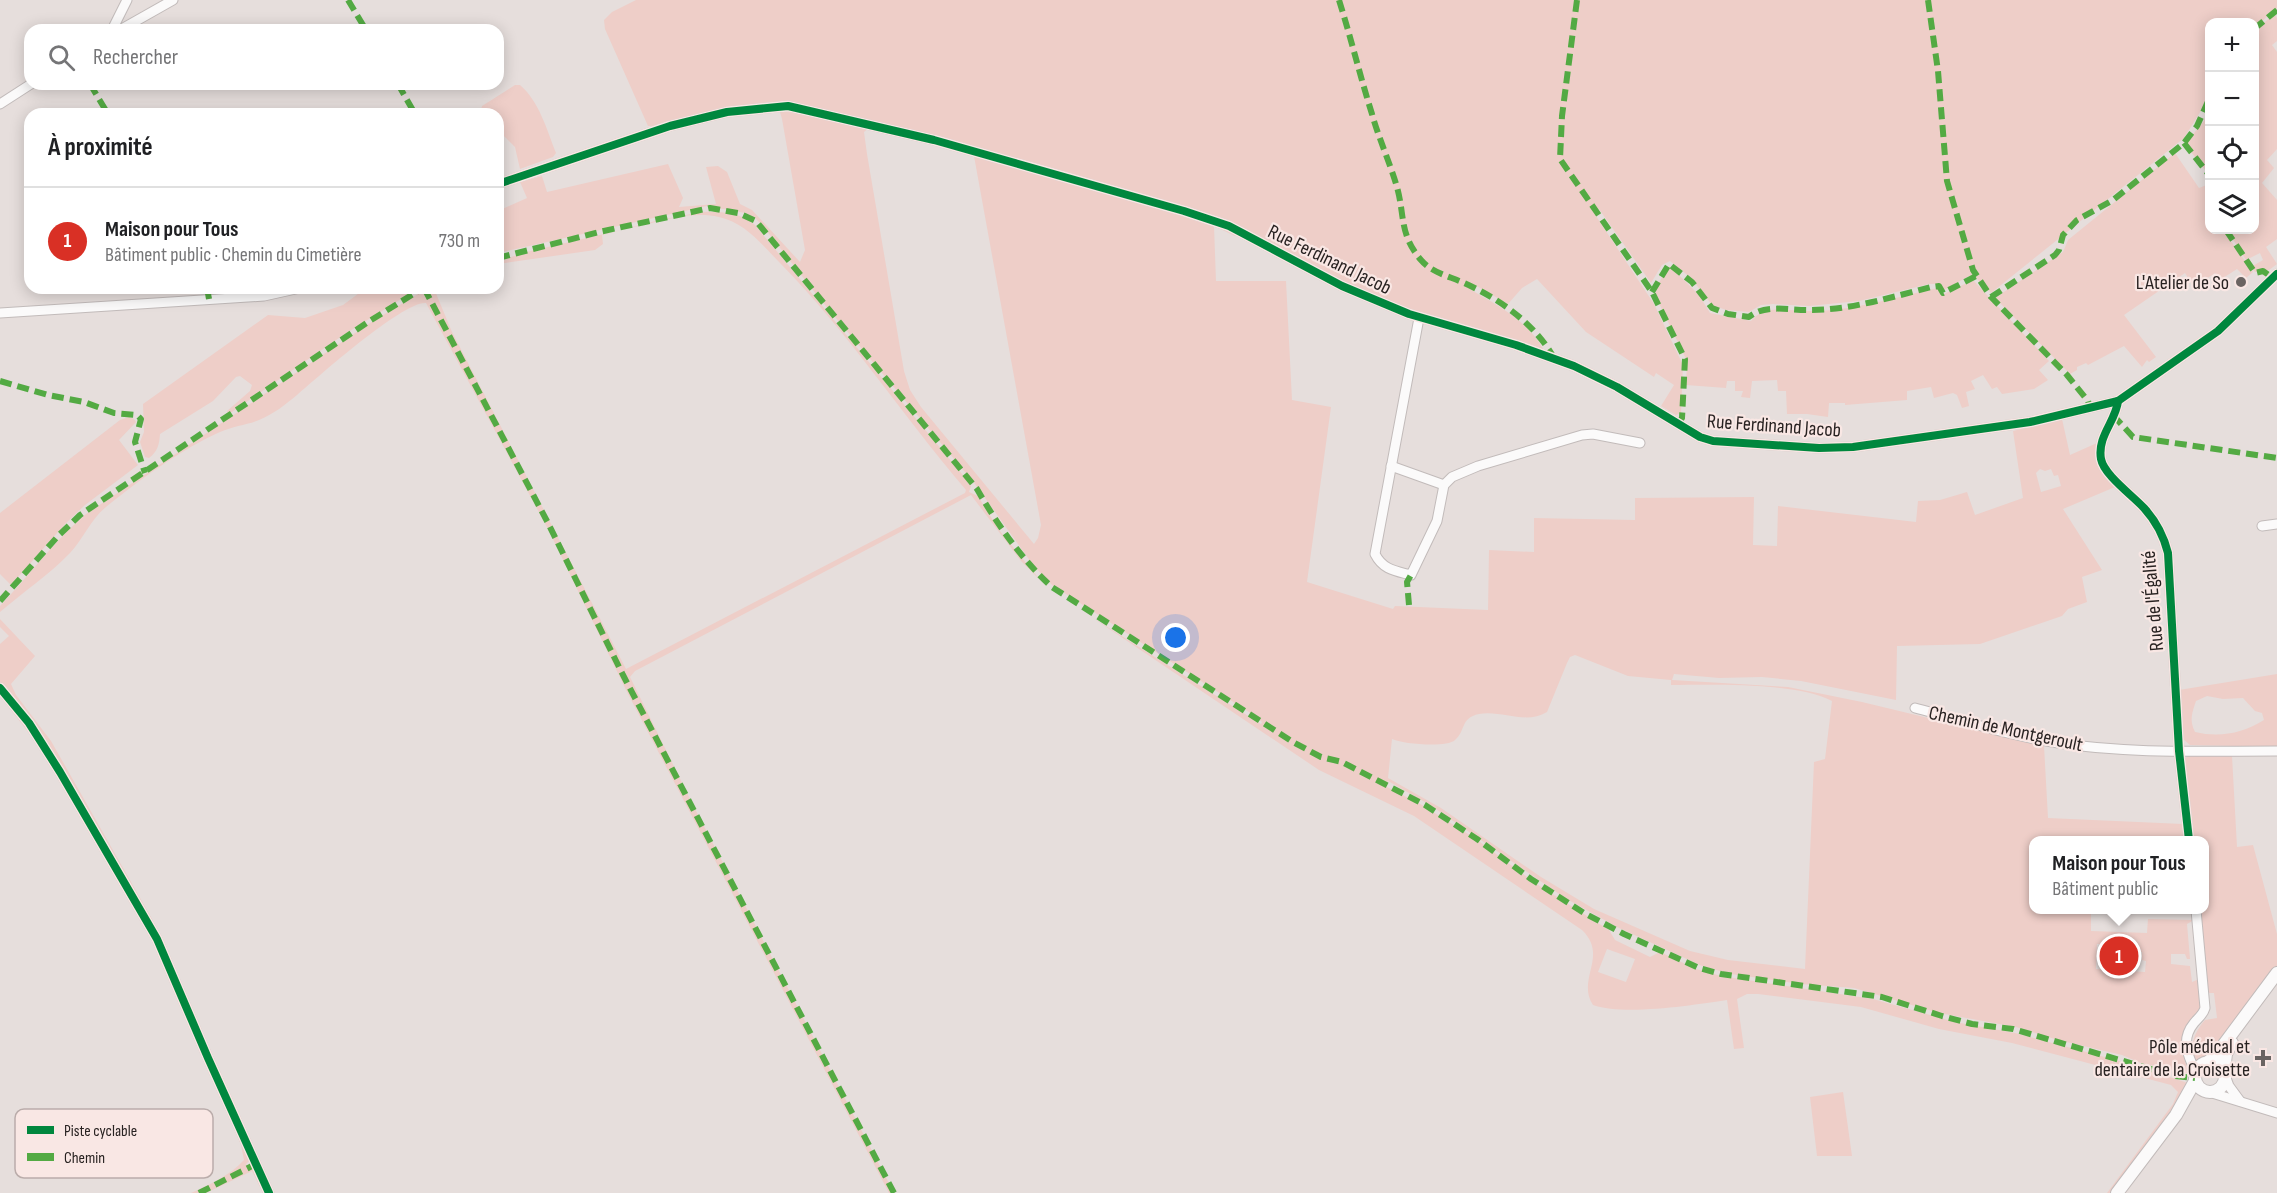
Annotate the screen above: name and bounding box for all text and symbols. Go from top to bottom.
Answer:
map controls [2205,18,2259,234]
button: + [2205,18,2259,72]
search box [24,24,504,90]
icon: search [45,41,78,74]
text: Rechercher [93,44,178,71]
button: − [2205,72,2259,126]
button: locate [2205,126,2259,180]
text: À proximité [48,132,153,163]
button: layers [2205,180,2259,234]
text: Maison pour Tous [105,216,238,243]
street label: Rue Ferdinand Jacob [1264,220,1395,300]
text: 1 [64,229,71,253]
text: 730 m [439,229,480,253]
text: Bâtiment public · Chemin du Cimetière [105,243,362,267]
place label: L'Atelier de So [2136,271,2229,295]
marker: L'Atelier de So [2234,275,2248,289]
street label: Rue Ferdinand Jacob [1706,409,1842,443]
street label: Rue de l'Égalité [2137,550,2169,652]
your location [1161,623,1190,652]
street label: Chemin de Montgeroult [1927,701,2085,757]
popup [2029,836,2209,914]
text: Maison pour Tous [2052,850,2186,877]
text: Bâtiment public [2052,877,2158,901]
pin: 1 [2100,934,2138,978]
place label: Pôle médical et dentaire de la Croisette [2094,1035,2250,1082]
marker: Pôle médical et dentaire de la Croisette [2254,1049,2272,1067]
legend [15,1109,213,1178]
text: Piste cyclable [64,1122,137,1141]
text: Chemin [64,1149,105,1168]

